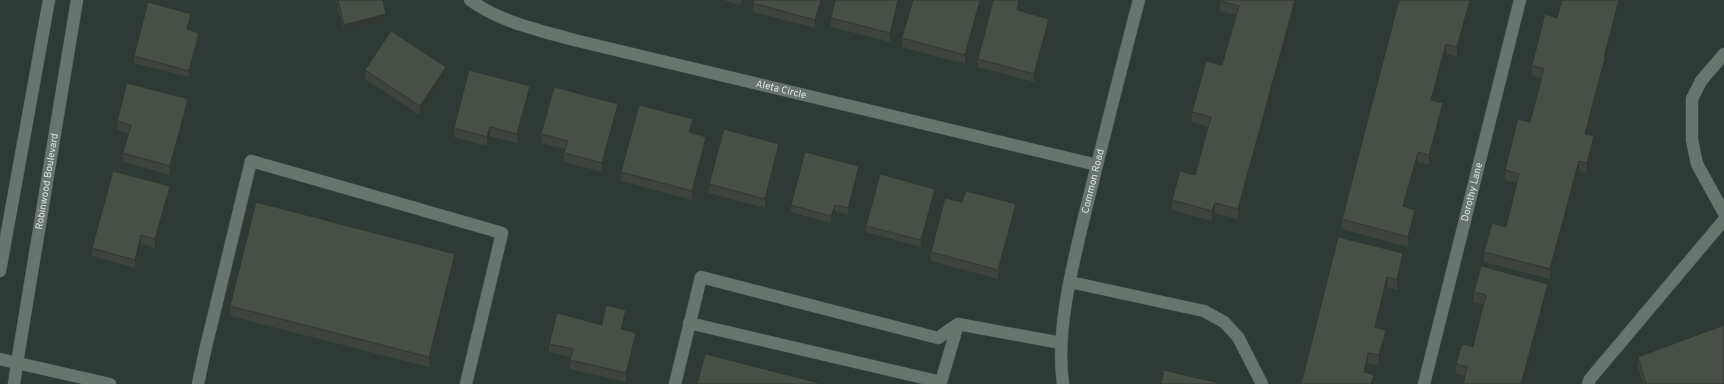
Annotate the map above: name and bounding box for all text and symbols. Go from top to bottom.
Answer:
street label: Aleta Circle [754,77,808,102]
street label: Robinwood Boulevard [33,132,61,231]
street label: Common Road [1079,148,1107,215]
street label: Dorothy Lane [1458,161,1486,223]

